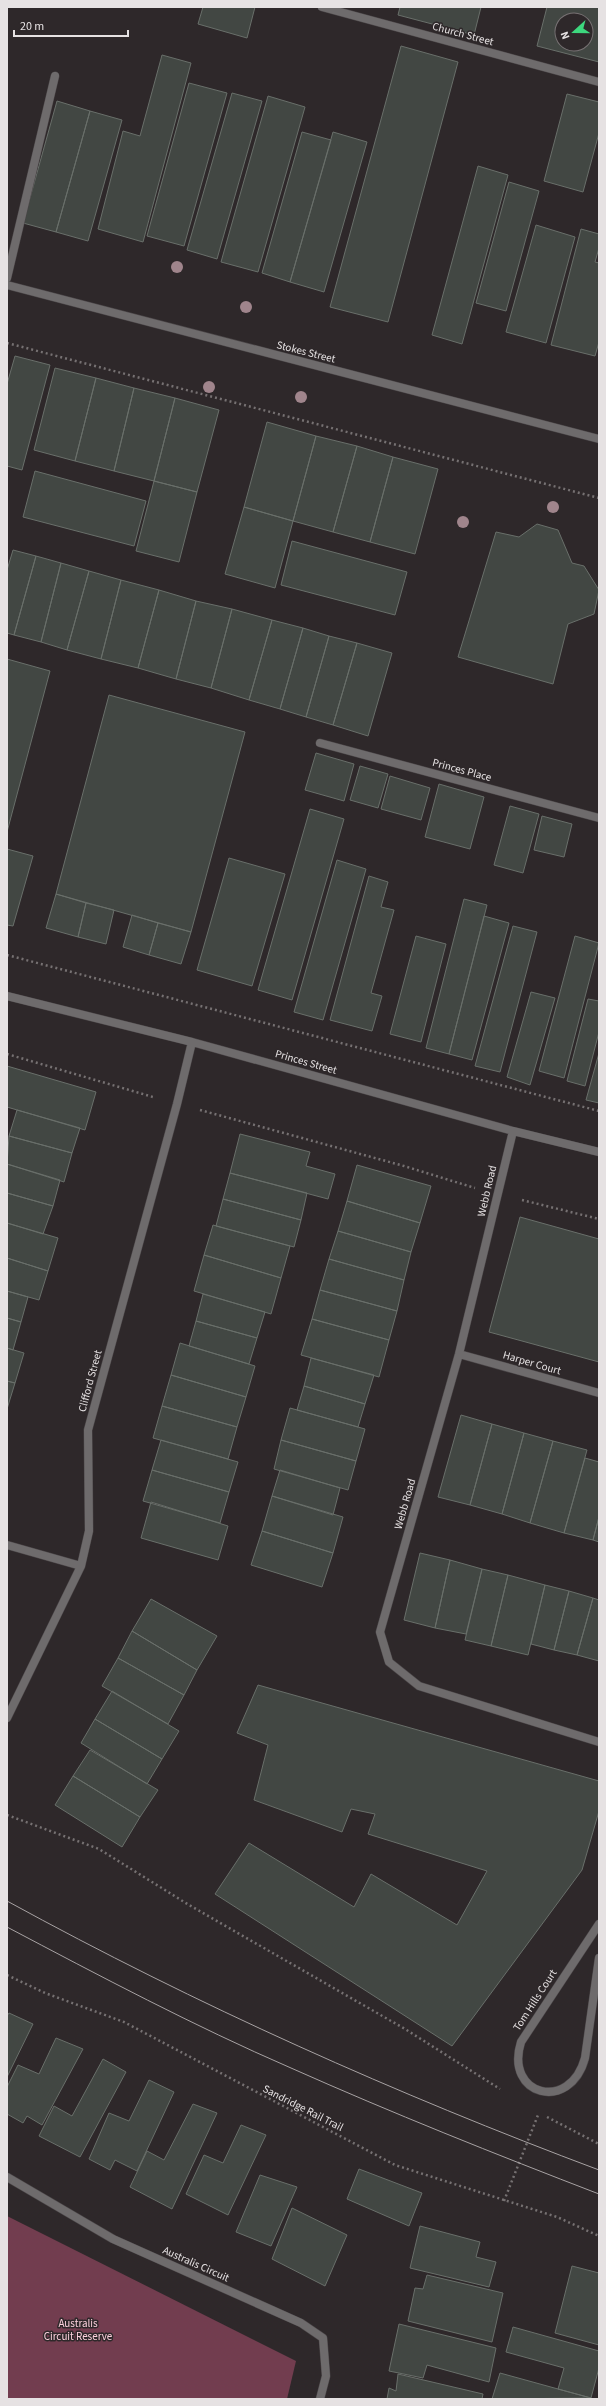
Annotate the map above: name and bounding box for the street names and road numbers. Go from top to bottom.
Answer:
street label: Church Street [431,19,495,49]
street label: Stokes Street [275,337,337,367]
street label: Princes Place [431,755,494,785]
street label: Princes Street [273,1046,339,1078]
street label: Webb Road [474,1164,500,1218]
street label: Clifford Street [75,1348,106,1414]
street label: Harper Court [501,1348,563,1379]
street label: Webb Road [391,1477,419,1531]
street label: Tom Hills Court [510,1966,561,2034]
street label: Sandridge Rail Trail [260,2081,346,2135]
street label: Australis Circuit [160,2243,232,2286]

